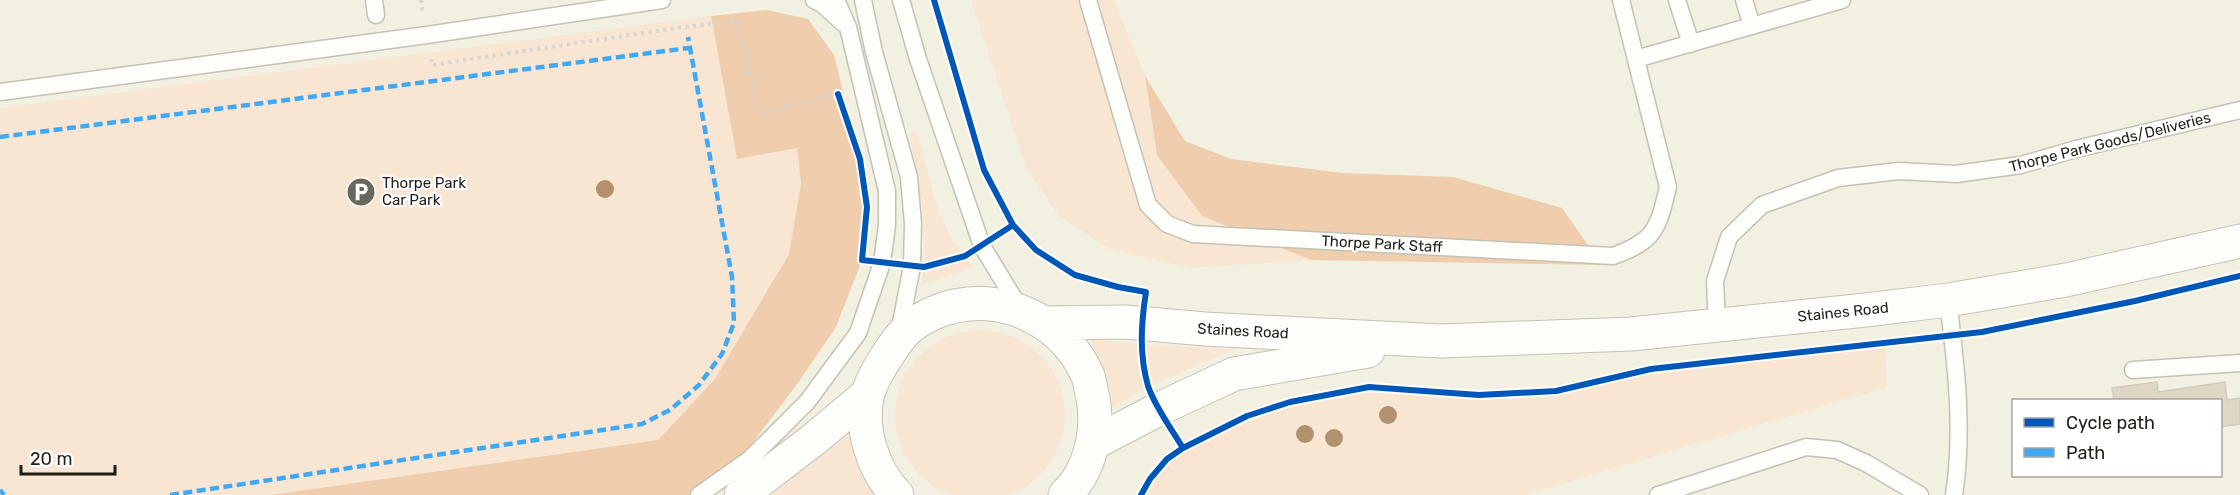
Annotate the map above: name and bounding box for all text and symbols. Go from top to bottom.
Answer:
street label: Thorpe Park Goods/Deliveries [2007,108,2213,176]
place label: Thorpe Park Car Park [382,174,466,209]
parking icon: Thorpe Park Car Park [345,176,377,208]
street label: Thorpe Park Staff [1321,232,1444,256]
street label: Staines Road [1797,298,1889,326]
street label: Staines Road [1197,320,1289,342]
legend [2012,399,2222,477]
text: Cycle path [2066,412,2155,434]
scale bar [21,438,116,476]
text: Path [2066,442,2105,464]
text: 20 m [30,448,72,470]

